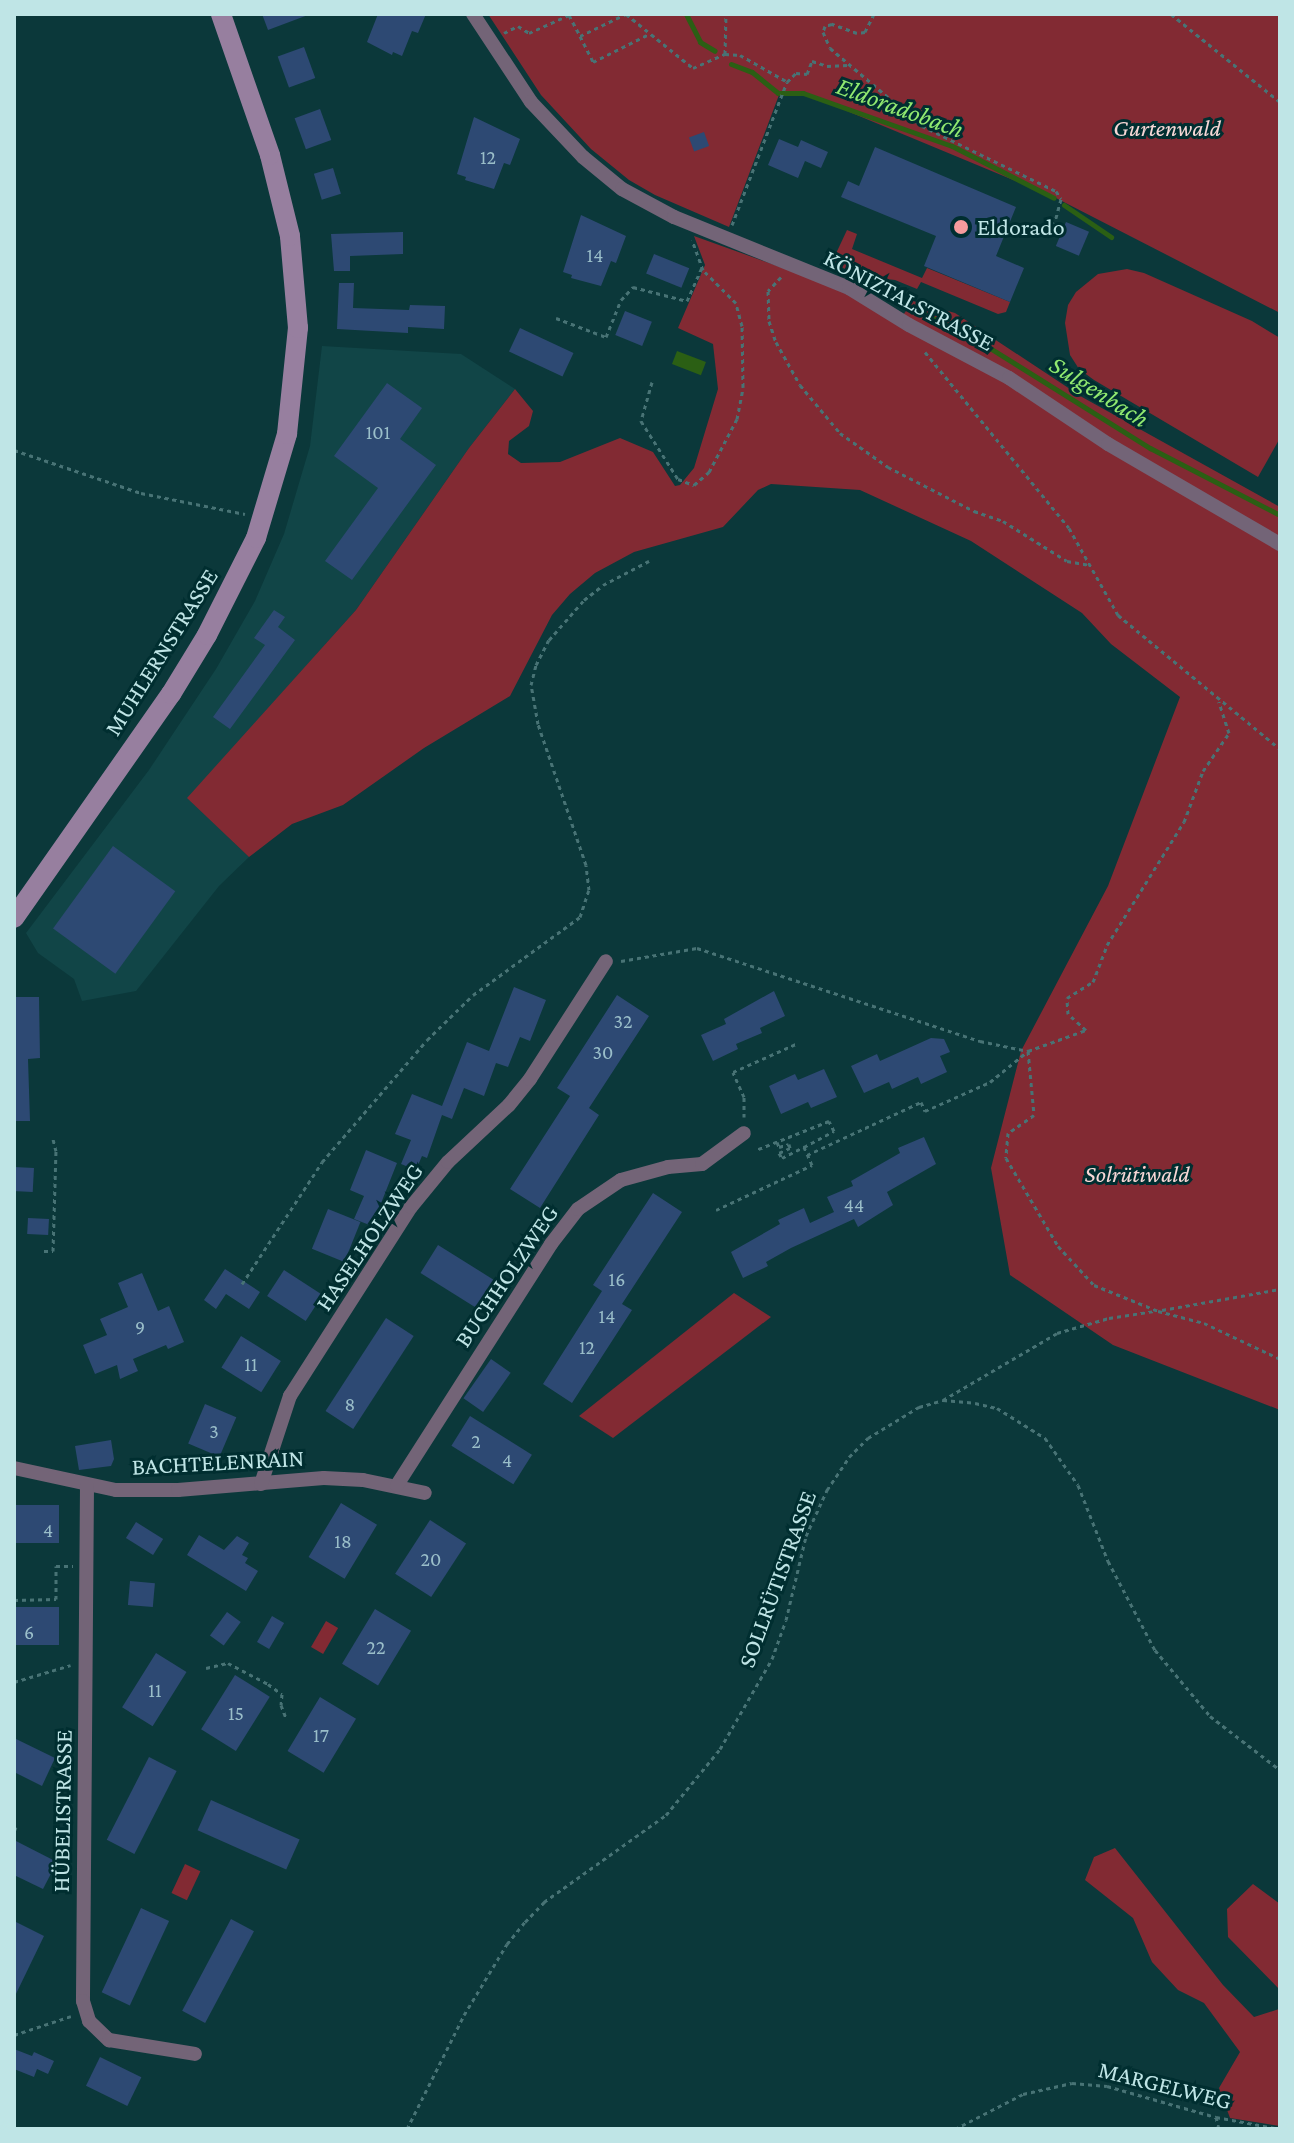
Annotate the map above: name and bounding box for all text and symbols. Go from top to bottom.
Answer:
water label: Eldoradobach [832,71,968,145]
park label: Gurtenwald [1113,114,1221,142]
house number: 12 [480,145,496,169]
place label: Eldorado [977,213,1065,241]
marker: Eldorado [952,218,970,236]
house number: 14 [587,243,603,267]
street label: KÖNIZTALSTRASSE [819,243,999,357]
water label: Sulgenbach [1044,349,1154,435]
house number: 101 [366,420,390,444]
street label: MUHLERNSTRASSE [98,563,224,741]
house number: 32 [614,1009,632,1033]
house number: 30 [593,1040,613,1064]
street label: HASELHOLZWEG [309,1158,429,1316]
park label: Solrütiwald [1085,1160,1189,1188]
house number: 44 [844,1193,864,1217]
street label: BUCHHOLZWEG [448,1200,564,1352]
house number: 16 [609,1267,625,1291]
house number: 14 [599,1304,615,1328]
house number: 9 [135,1315,145,1339]
house number: 12 [579,1335,595,1359]
house number: 11 [244,1352,258,1376]
house number: 8 [345,1392,355,1416]
house number: 3 [209,1419,219,1443]
house number: 2 [471,1429,481,1453]
street label: BACHTELENRAIN [131,1443,305,1481]
house number: 4 [502,1448,512,1472]
street label: SOLLRÜTISTRASSE [732,1487,822,1671]
house number: 4 [43,1518,53,1542]
house number: 18 [334,1529,352,1553]
house number: 20 [421,1547,441,1571]
house number: 6 [24,1620,34,1644]
house number: 22 [367,1635,385,1659]
house number: 11 [148,1678,162,1702]
house number: 15 [228,1701,244,1725]
house number: 17 [313,1723,329,1747]
street label: HÜBELISTRASSE [46,1730,78,1892]
street label: MARGELWEG [1096,2055,1234,2115]

